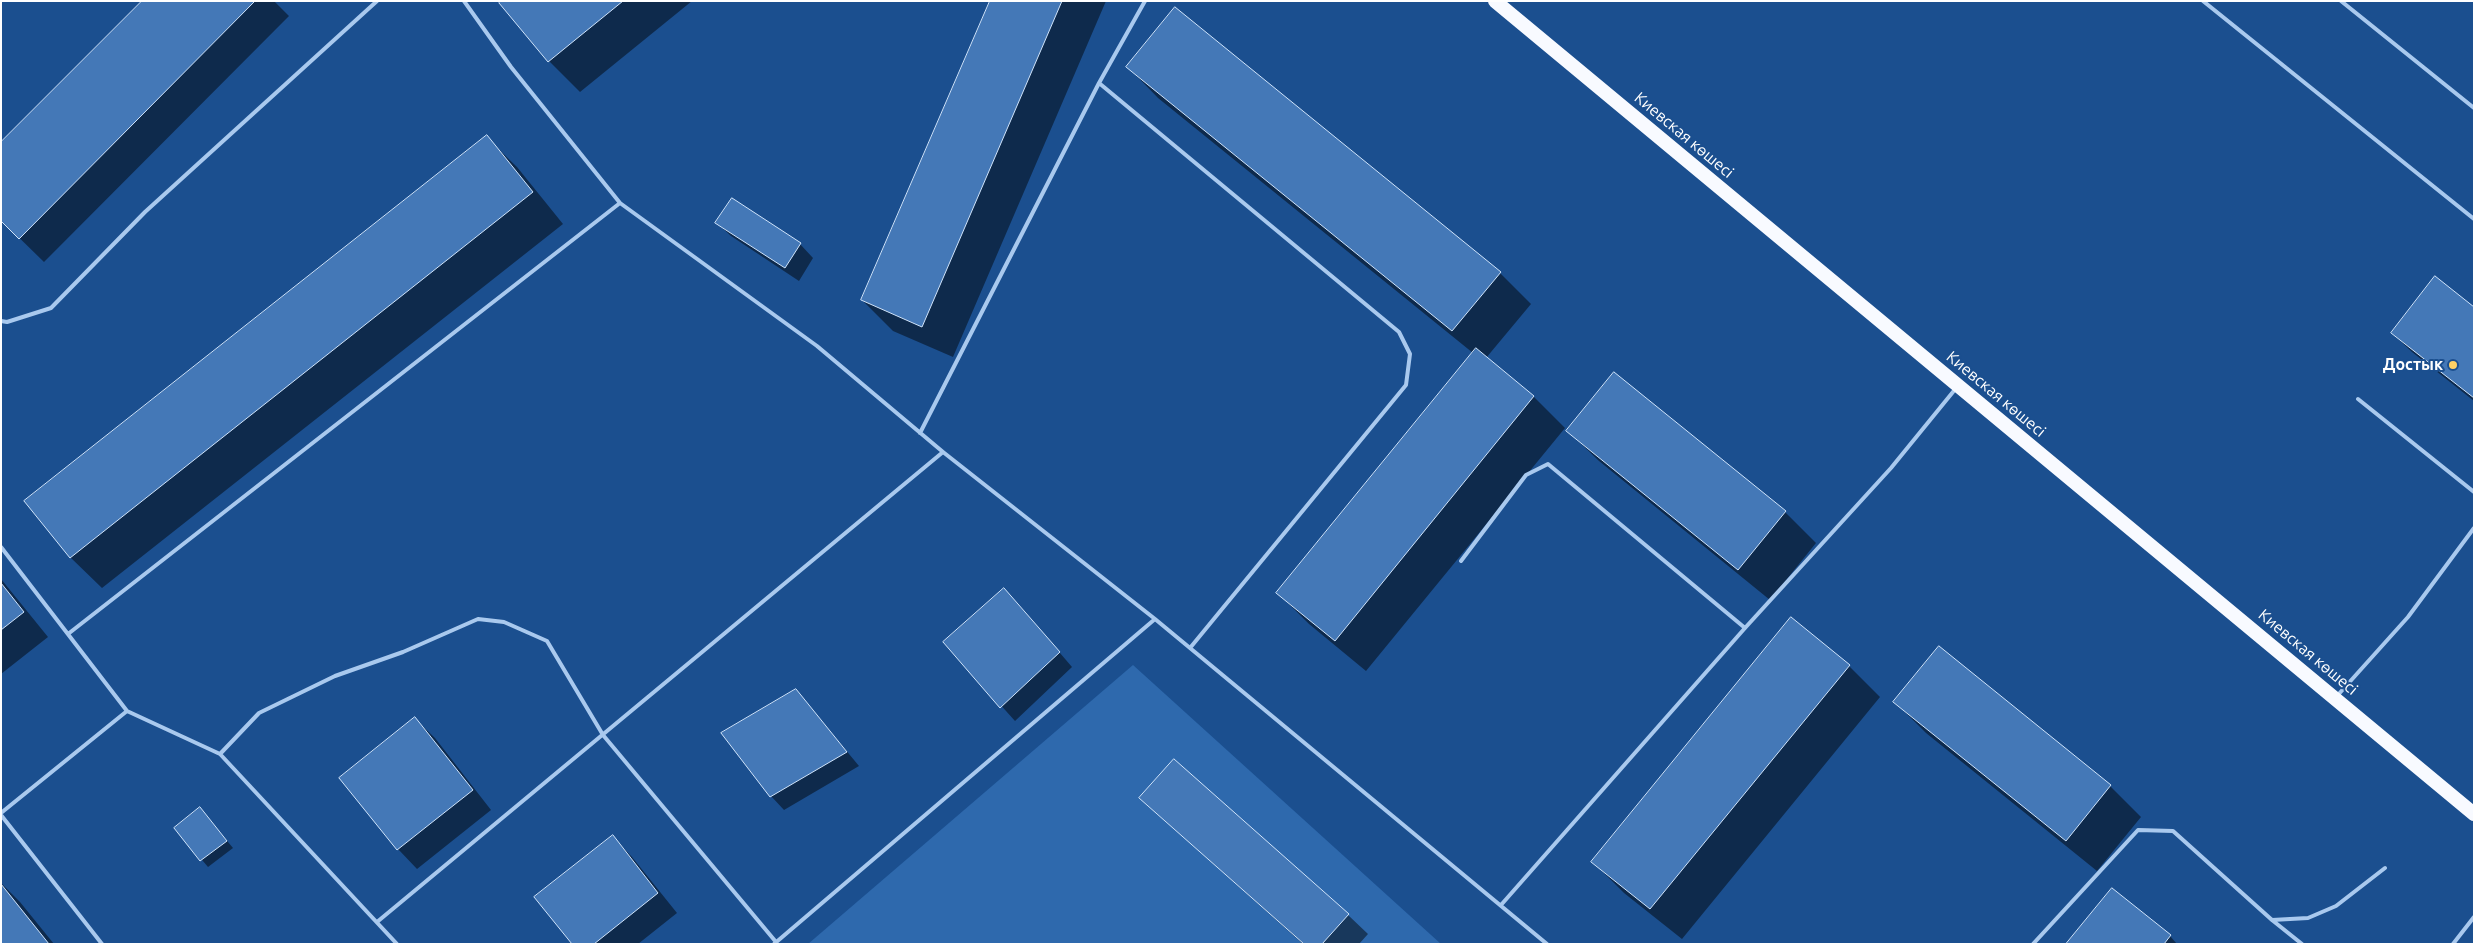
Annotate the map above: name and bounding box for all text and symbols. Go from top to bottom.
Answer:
street label: Киевская көшесі [1631,88,1737,182]
street label: Киевская көшесі [1943,347,2049,441]
place label: Достык [2383,355,2443,375]
marker: Достык [2447,359,2459,371]
street label: Киевская көшесі [2255,605,2361,699]

